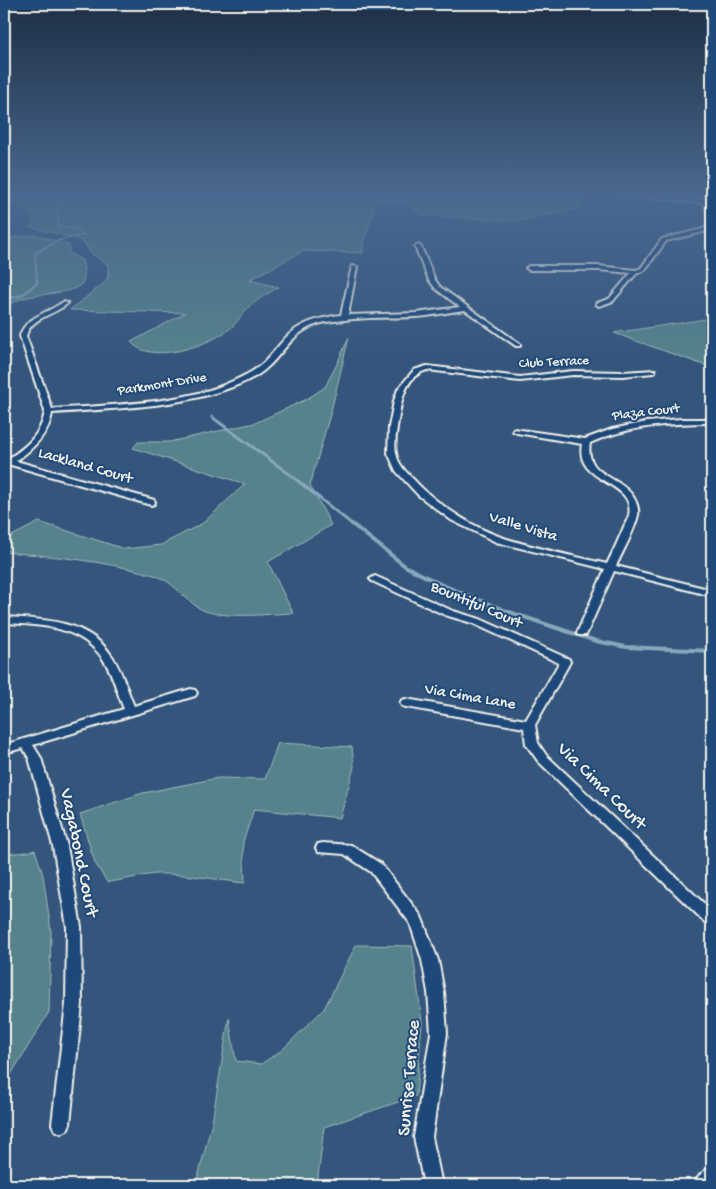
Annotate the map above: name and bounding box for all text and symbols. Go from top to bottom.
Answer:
street label: Club Terrace [518,353,590,373]
street label: Parkmont Drive [115,369,209,401]
street label: Plaza Court [610,400,682,426]
street label: Lackland Court [36,444,136,490]
street label: Valle Vista [486,508,561,548]
street label: Bountiful Court [426,578,526,634]
street label: Via Cima Lane [422,680,518,715]
street label: Via Cima Court [550,738,652,837]
street label: Vagabond Court [53,786,103,921]
street label: Sunrise Terrace [393,1019,427,1137]

